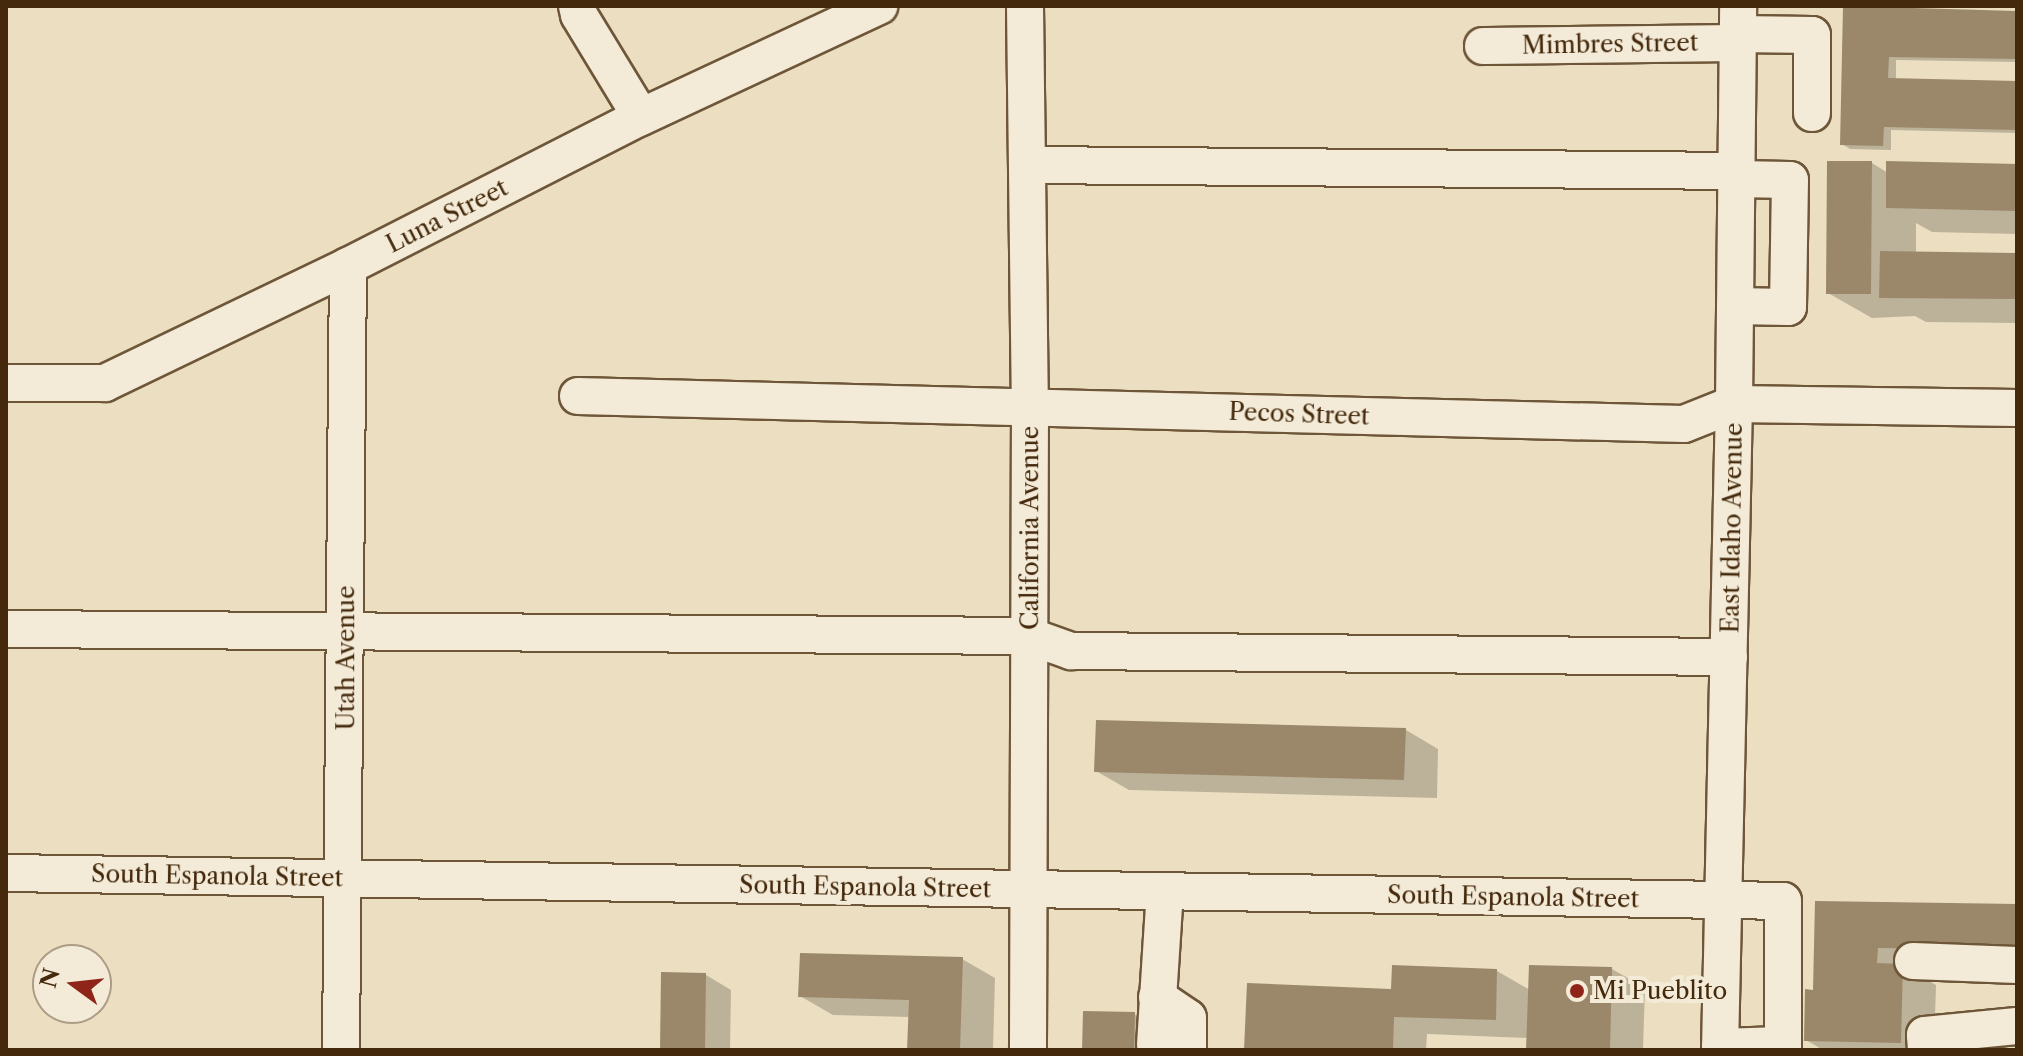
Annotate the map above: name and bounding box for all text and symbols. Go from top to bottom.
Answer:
street label: Mimbres Street [1522,28,1698,60]
street label: Luna Street [381,173,513,259]
street label: Pecos Street [1228,397,1370,431]
street label: East Idaho Avenue [1716,422,1748,634]
street label: California Avenue [1016,425,1044,631]
street label: Utah Avenue [332,585,360,731]
street label: South Espanola Street [91,859,343,893]
street label: South Espanola Street [739,870,991,904]
street label: South Espanola Street [1387,880,1639,914]
north arrow [32,944,112,1024]
text: N [35,965,66,991]
place label: Mi Pueblito [1593,977,1727,1005]
marker: Mi Pueblito [1568,982,1586,1000]

